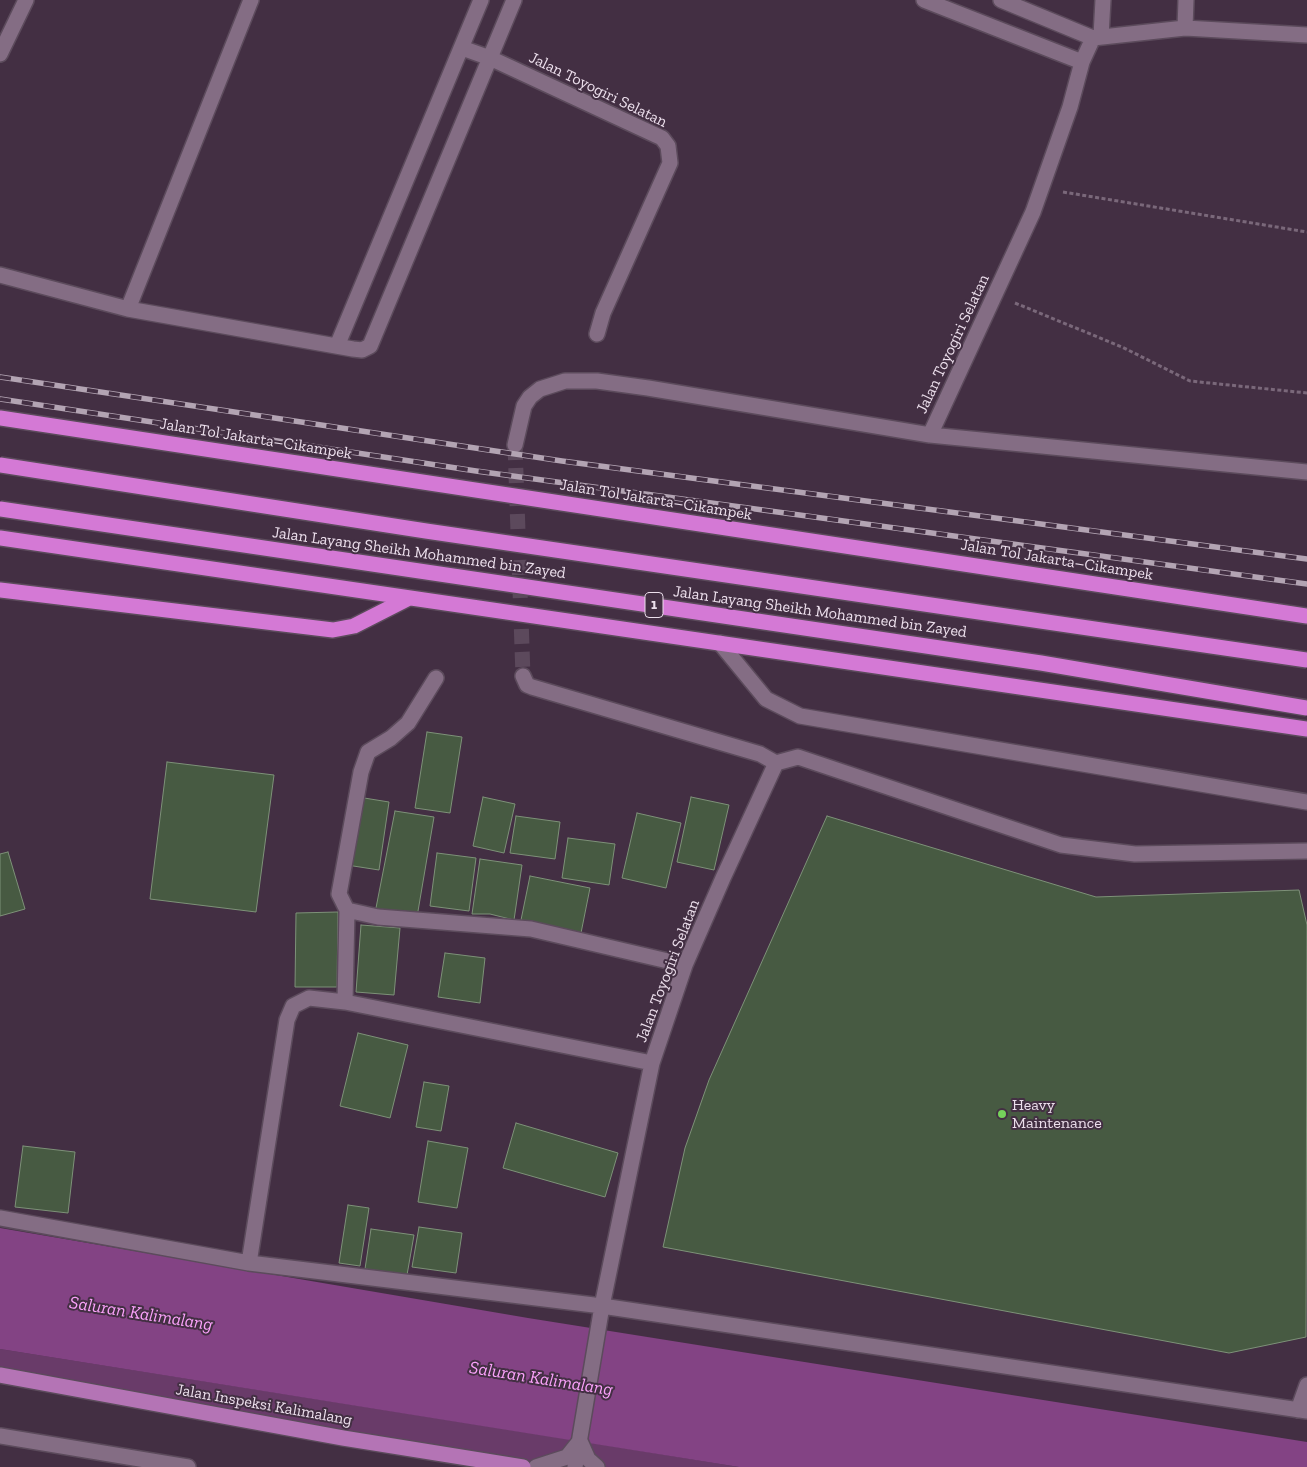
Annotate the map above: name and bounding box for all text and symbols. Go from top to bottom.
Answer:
street label: Jalan Toyogiri Selatan [526,48,670,132]
street label: Jalan Toyogiri Selatan [912,271,994,417]
street label: Jalan Tol Jakarta–Cikampek [158,414,354,464]
street label: Jalan Tol Jakarta–Cikampek [558,475,754,525]
street label: Jalan Layang Sheikh Mohammed bin Zayed [271,523,567,583]
street label: Jalan Tol Jakarta–Cikampek [959,535,1155,585]
street label: Jalan Layang Sheikh Mohammed bin Zayed [672,582,968,642]
road number: 1 [645,592,663,618]
street label: Jalan Toyogiri Selatan [632,897,704,1045]
place label: Heavy Maintenance [1012,1095,1102,1133]
marker: Heavy Maintenance [996,1108,1008,1120]
water label: Saluran Kalimalang [68,1292,214,1336]
water label: Saluran Kalimalang [468,1357,614,1401]
street label: Jalan Inspeksi Kalimalang [174,1380,354,1430]

